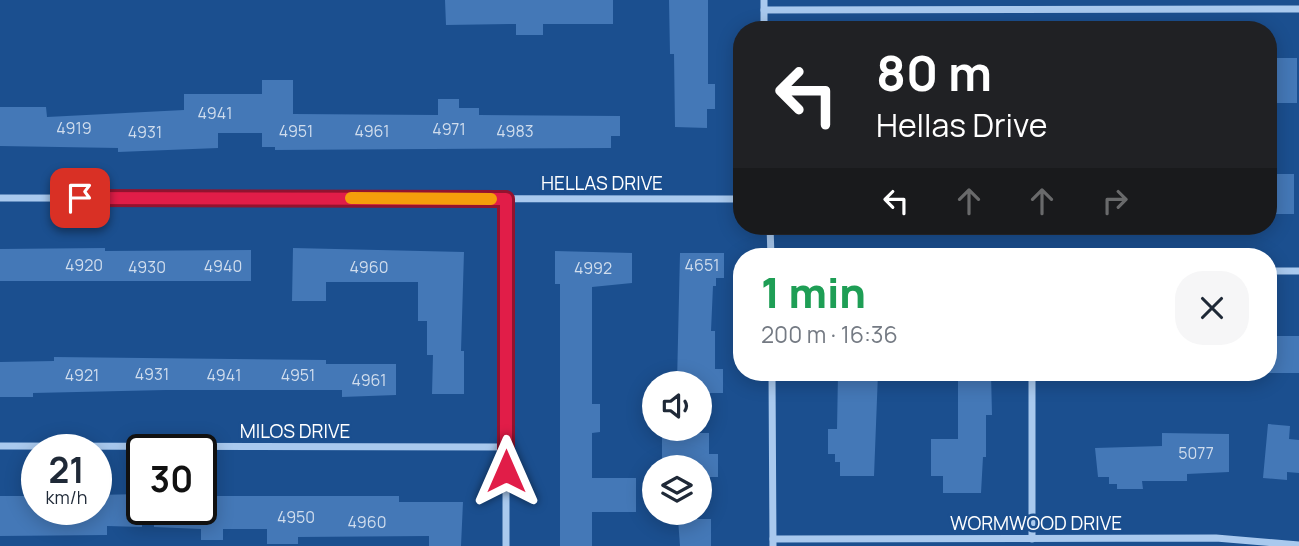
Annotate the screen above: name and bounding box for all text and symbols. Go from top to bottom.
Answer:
text: 80 m [876,39,992,106]
icon: left [761,49,852,140]
house number: 4941 [198,102,232,124]
text: Hellas Drive [876,103,1047,147]
house number: 4919 [56,117,92,139]
house number: 4971 [432,118,466,140]
house number: 4951 [279,120,313,142]
house number: 4961 [354,120,390,142]
house number: 4983 [496,120,534,142]
house number: 4931 [128,121,162,143]
pin [50,168,110,228]
street label: HELLAS DRIVE [541,170,663,196]
icon: arrive [61,179,99,217]
icon: left [877,182,915,220]
icon: ahead [950,182,988,220]
icon: ahead [1023,182,1061,220]
icon: right [1096,182,1134,220]
house number: 4920 [65,254,103,276]
house number: 4651 [685,254,719,276]
house number: 4940 [204,255,242,277]
house number: 4930 [128,256,166,278]
house number: 4960 [350,256,388,278]
house number: 4992 [574,257,612,279]
text: 1 min [761,263,866,321]
button: close [1175,271,1249,345]
text: 200 m · 16:36 [761,318,898,350]
house number: 4931 [135,363,169,385]
house number: 4921 [65,364,99,386]
house number: 4941 [207,364,241,386]
house number: 4951 [281,364,315,386]
house number: 4961 [351,369,387,391]
map controls [642,371,712,525]
button: sound [642,371,712,441]
street label: MILOS DRIVE [240,418,350,444]
speed limit sign: 30 [126,434,217,525]
position arrow [469,434,543,508]
house number: 5077 [1178,442,1214,464]
text: 21 [48,446,85,494]
button: layers [642,455,712,525]
text: km/h [46,485,87,509]
house number: 4950 [277,506,315,528]
street label: WORMWOOD DRIVE [950,510,1122,536]
house number: 4960 [348,511,386,533]

